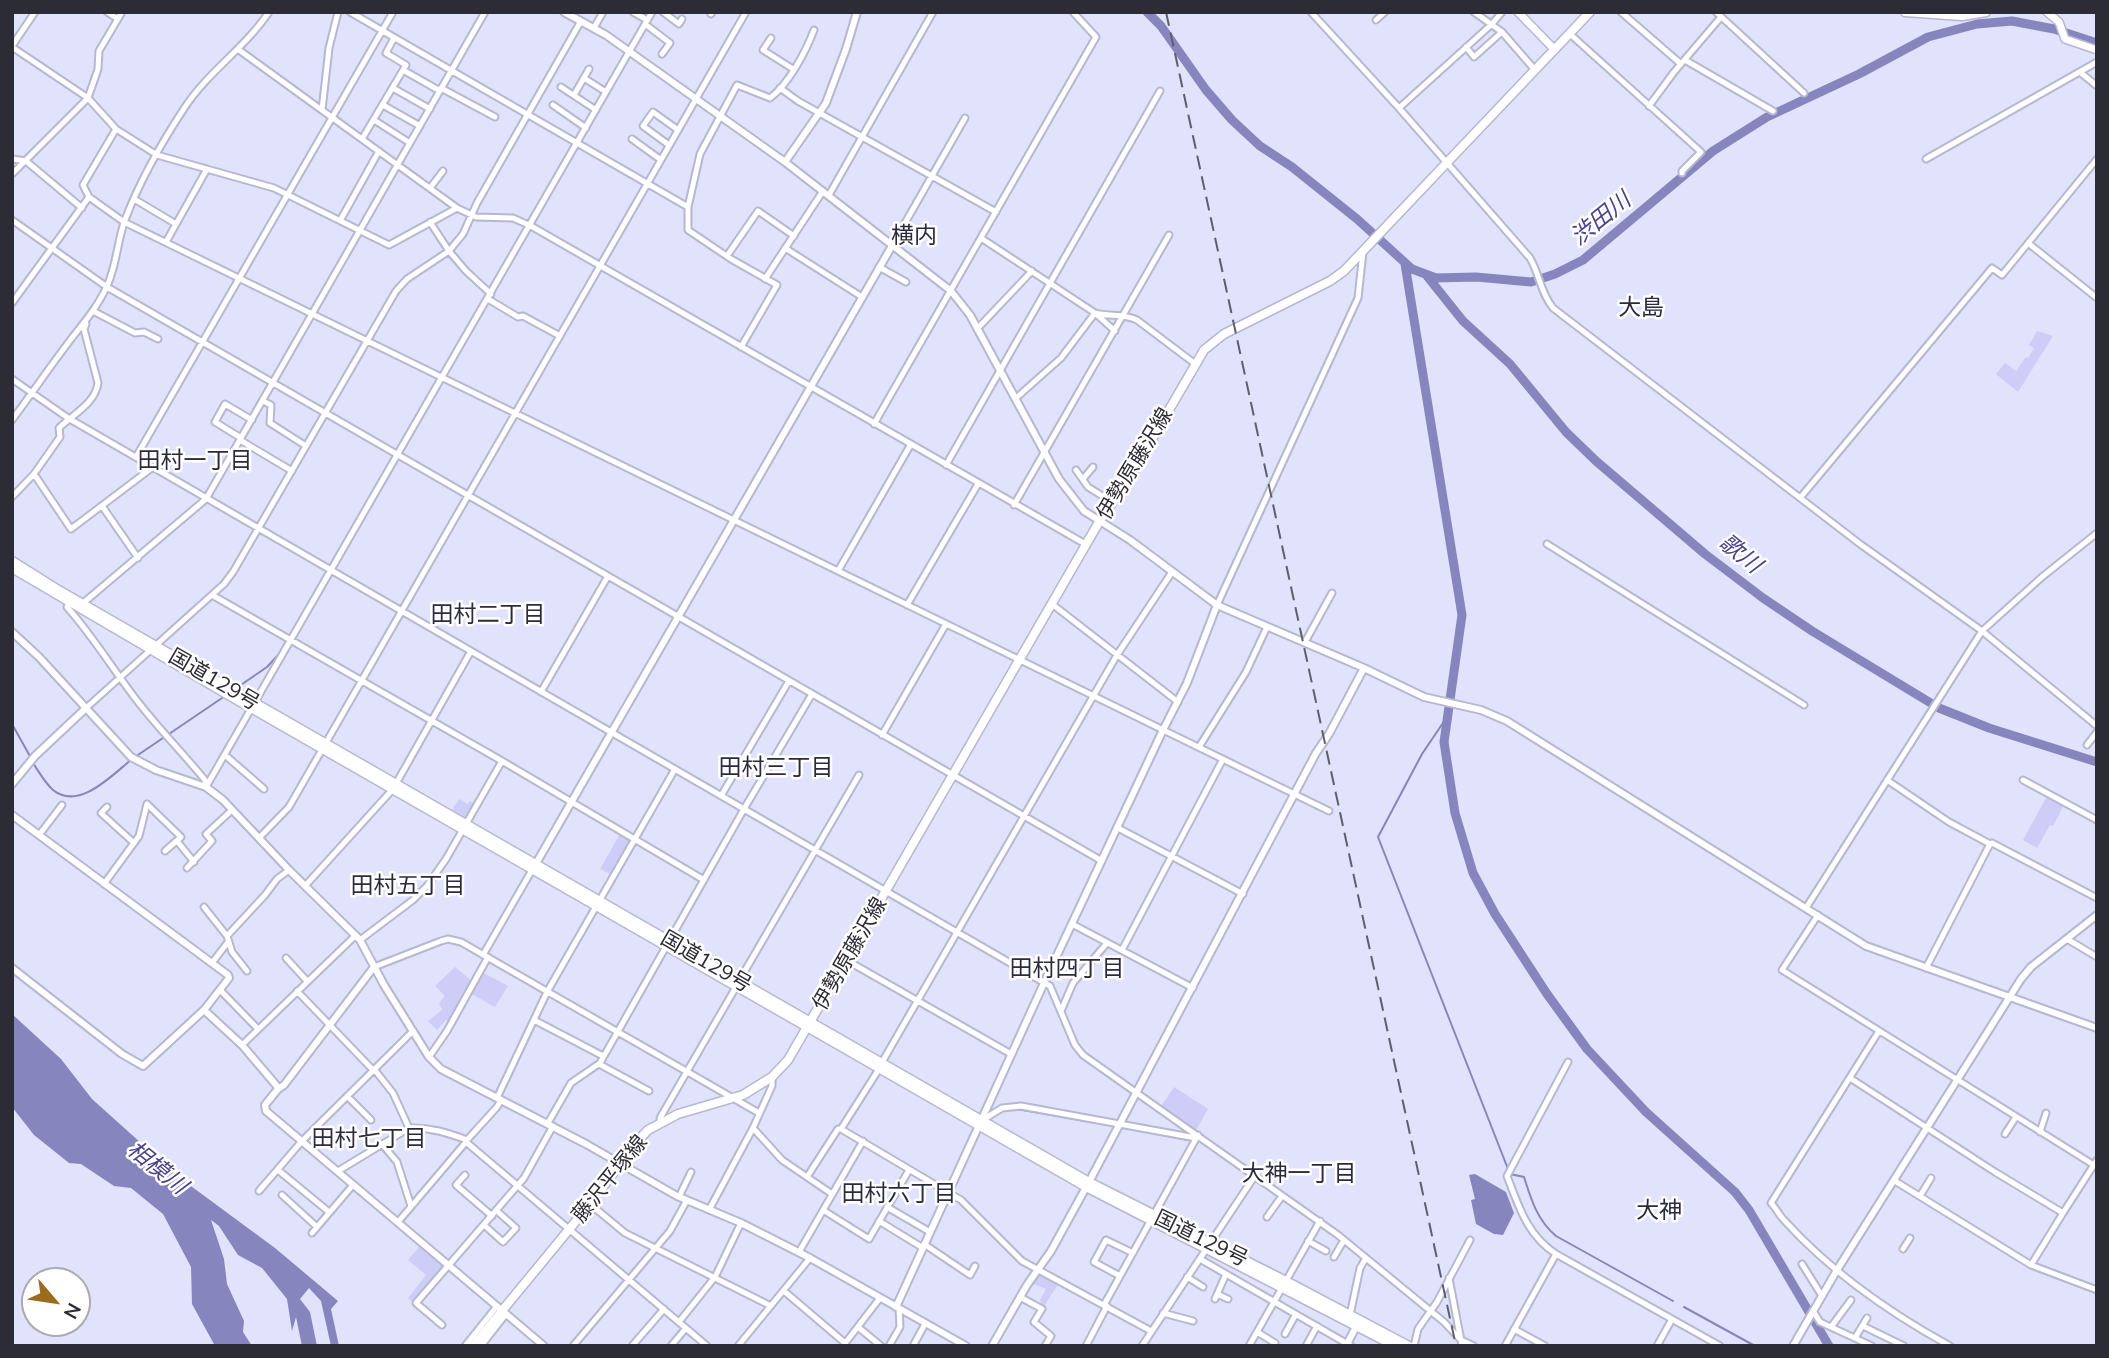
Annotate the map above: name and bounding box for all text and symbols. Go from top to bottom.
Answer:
water label: 渋田川 [1566,187,1636,251]
district label: 横内 [891,222,937,250]
district label: 大島 [1618,294,1664,322]
street label: 伊勢原藤沢線 [1092,404,1178,524]
district label: 田村一丁目 [138,447,252,475]
water label: 歌川 [1713,529,1767,579]
district label: 田村二丁目 [431,601,545,629]
street label: 国道129号 [164,644,264,716]
district label: 田村三丁目 [719,754,833,782]
district label: 田村五丁目 [351,872,465,900]
street label: 伊勢原藤沢線 [808,893,892,1015]
street label: 国道129号 [656,926,756,998]
district label: 田村四丁目 [1010,955,1124,983]
district label: 田村七丁目 [312,1125,426,1153]
street label: 藤沢平塚線 [567,1130,653,1228]
water label: 相模川 [122,1136,192,1200]
district label: 大神一丁目 [1242,1160,1356,1188]
district label: 田村六丁目 [842,1180,956,1208]
district label: 大神 [1636,1197,1682,1225]
street label: 国道129号 [1150,1206,1252,1272]
north arrow [21,1267,91,1337]
text: N [59,1299,87,1323]

